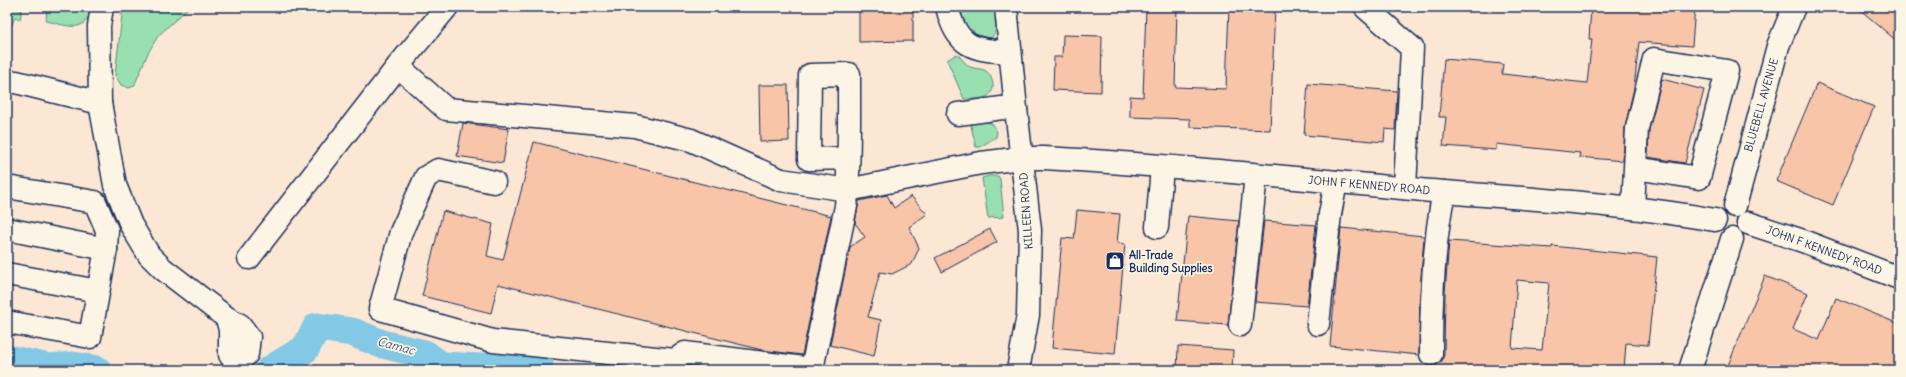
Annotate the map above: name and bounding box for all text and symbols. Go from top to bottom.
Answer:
street label: BLUEBELL AVENUE [1741,57,1781,153]
street label: KILLEEN ROAD [1016,172,1036,250]
street label: JOHN F KENNEDY ROAD [1307,173,1431,197]
street label: JOHN F KENNEDY ROAD [1764,222,1884,278]
place label: All-Trade Building Supplies [1129,248,1213,276]
shop icon: All-Trade Building Supplies [1104,250,1126,272]
water label: Camac [376,333,417,358]

